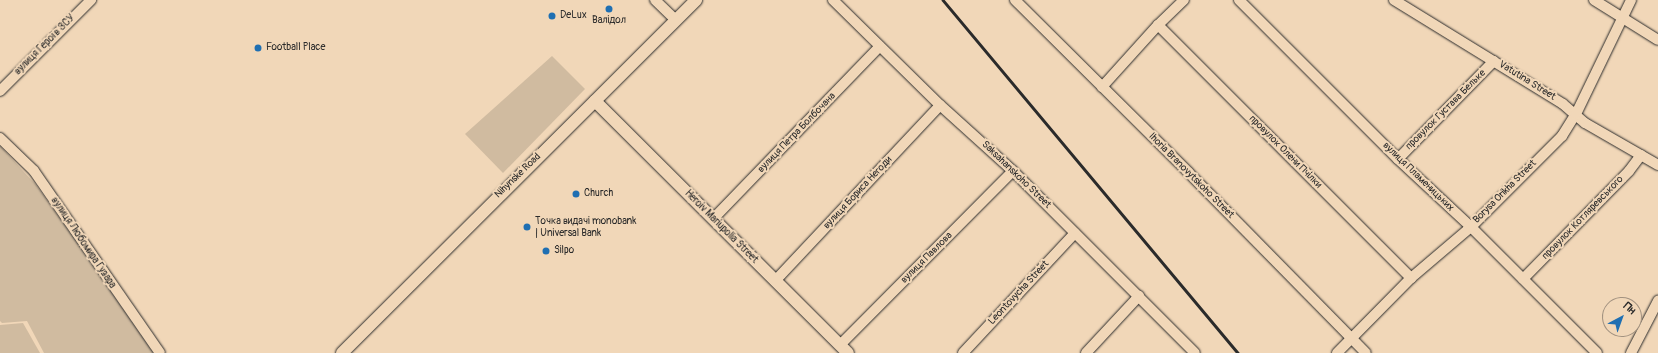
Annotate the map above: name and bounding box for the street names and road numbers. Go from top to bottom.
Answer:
street label: вулиця Героїв ЗСУ [12,12,78,78]
street label: Vatutina Street [1496,59,1558,103]
street label: провулок Густава Бельке [1403,67,1489,153]
street label: вулиця Петра Болбочана [756,90,838,176]
street label: провулок Олени Пчілки [1246,113,1324,191]
street label: Ihoria Branovytskoho Street [1146,131,1236,221]
street label: Saksahanskoho Street [979,139,1053,211]
street label: вулиця Пламеницьких [1380,140,1456,214]
street label: Nihynske Road [492,151,544,201]
street label: вулиця Бориса Негоди [821,154,895,232]
street label: Borysa Orikha Street [1471,158,1539,226]
street label: провулок Котляревського [1540,174,1626,262]
street label: Heroiv Mariupolia Street [682,188,760,266]
street label: вулиця Любомира Гузара [48,195,118,291]
street label: вулиця Павлова [899,230,955,286]
street label: Leontovycha Street [986,258,1052,328]

